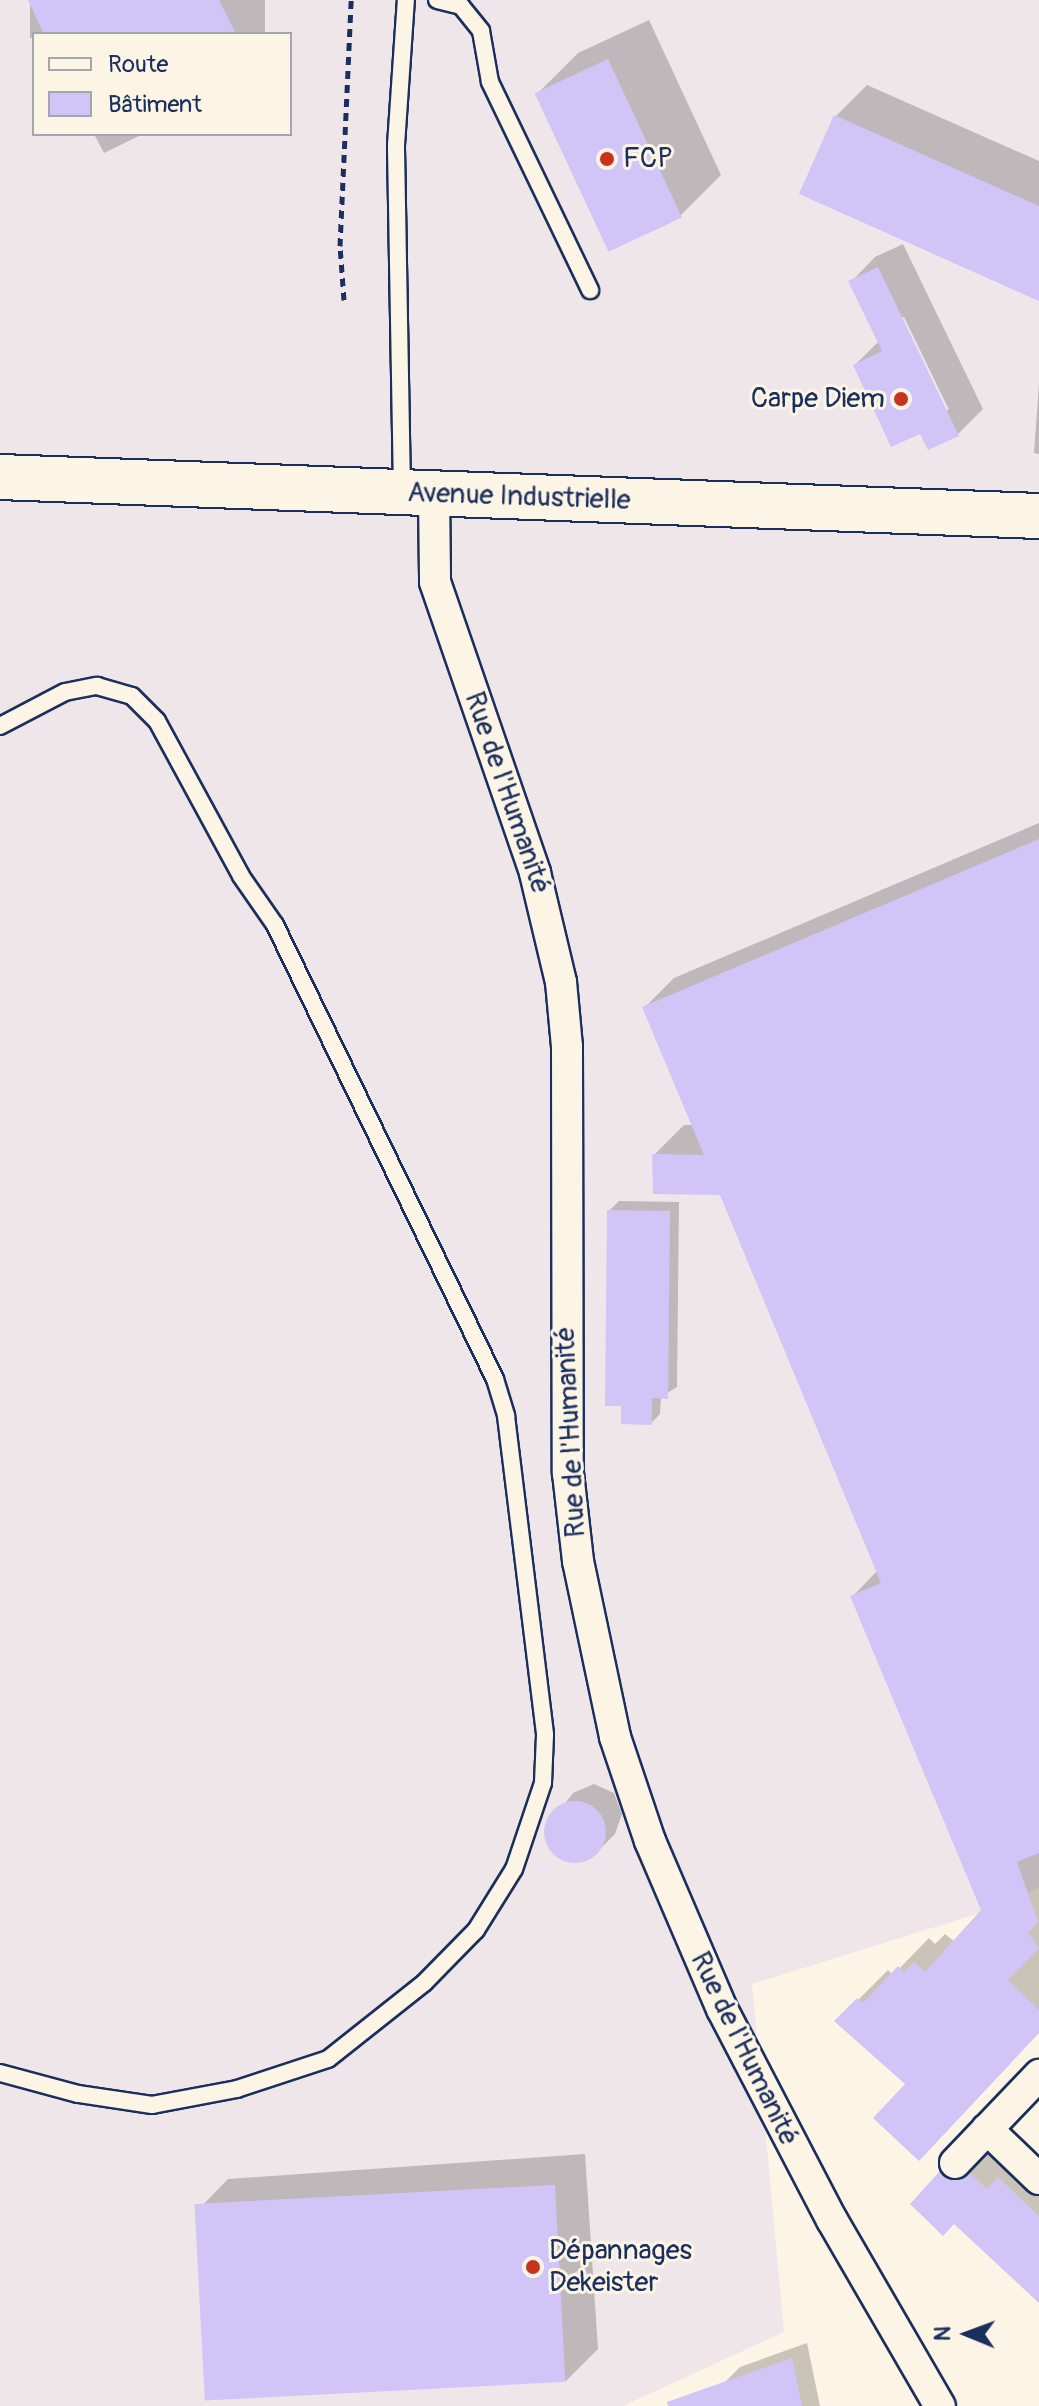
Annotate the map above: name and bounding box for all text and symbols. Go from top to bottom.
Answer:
legend [32,32,292,136]
text: Route [108,50,168,79]
text: Bâtiment [108,90,202,119]
place label: FCP [623,142,673,176]
marker: FCP [598,150,616,168]
place label: Carpe Diem [751,382,885,416]
marker: Carpe Diem [892,390,910,408]
street label: Avenue Industrielle [407,476,631,518]
street label: Rue de l'Humanité [457,688,557,898]
street label: Rue de l'Humanité [549,1326,593,1538]
street label: Rue de l'Humanité [683,1947,805,2151]
place label: Dépannages Dekeister [549,2234,692,2300]
marker: Dépannages Dekeister [524,2258,542,2276]
north arrow [927,2294,1007,2374]
text: N [929,2326,957,2341]

